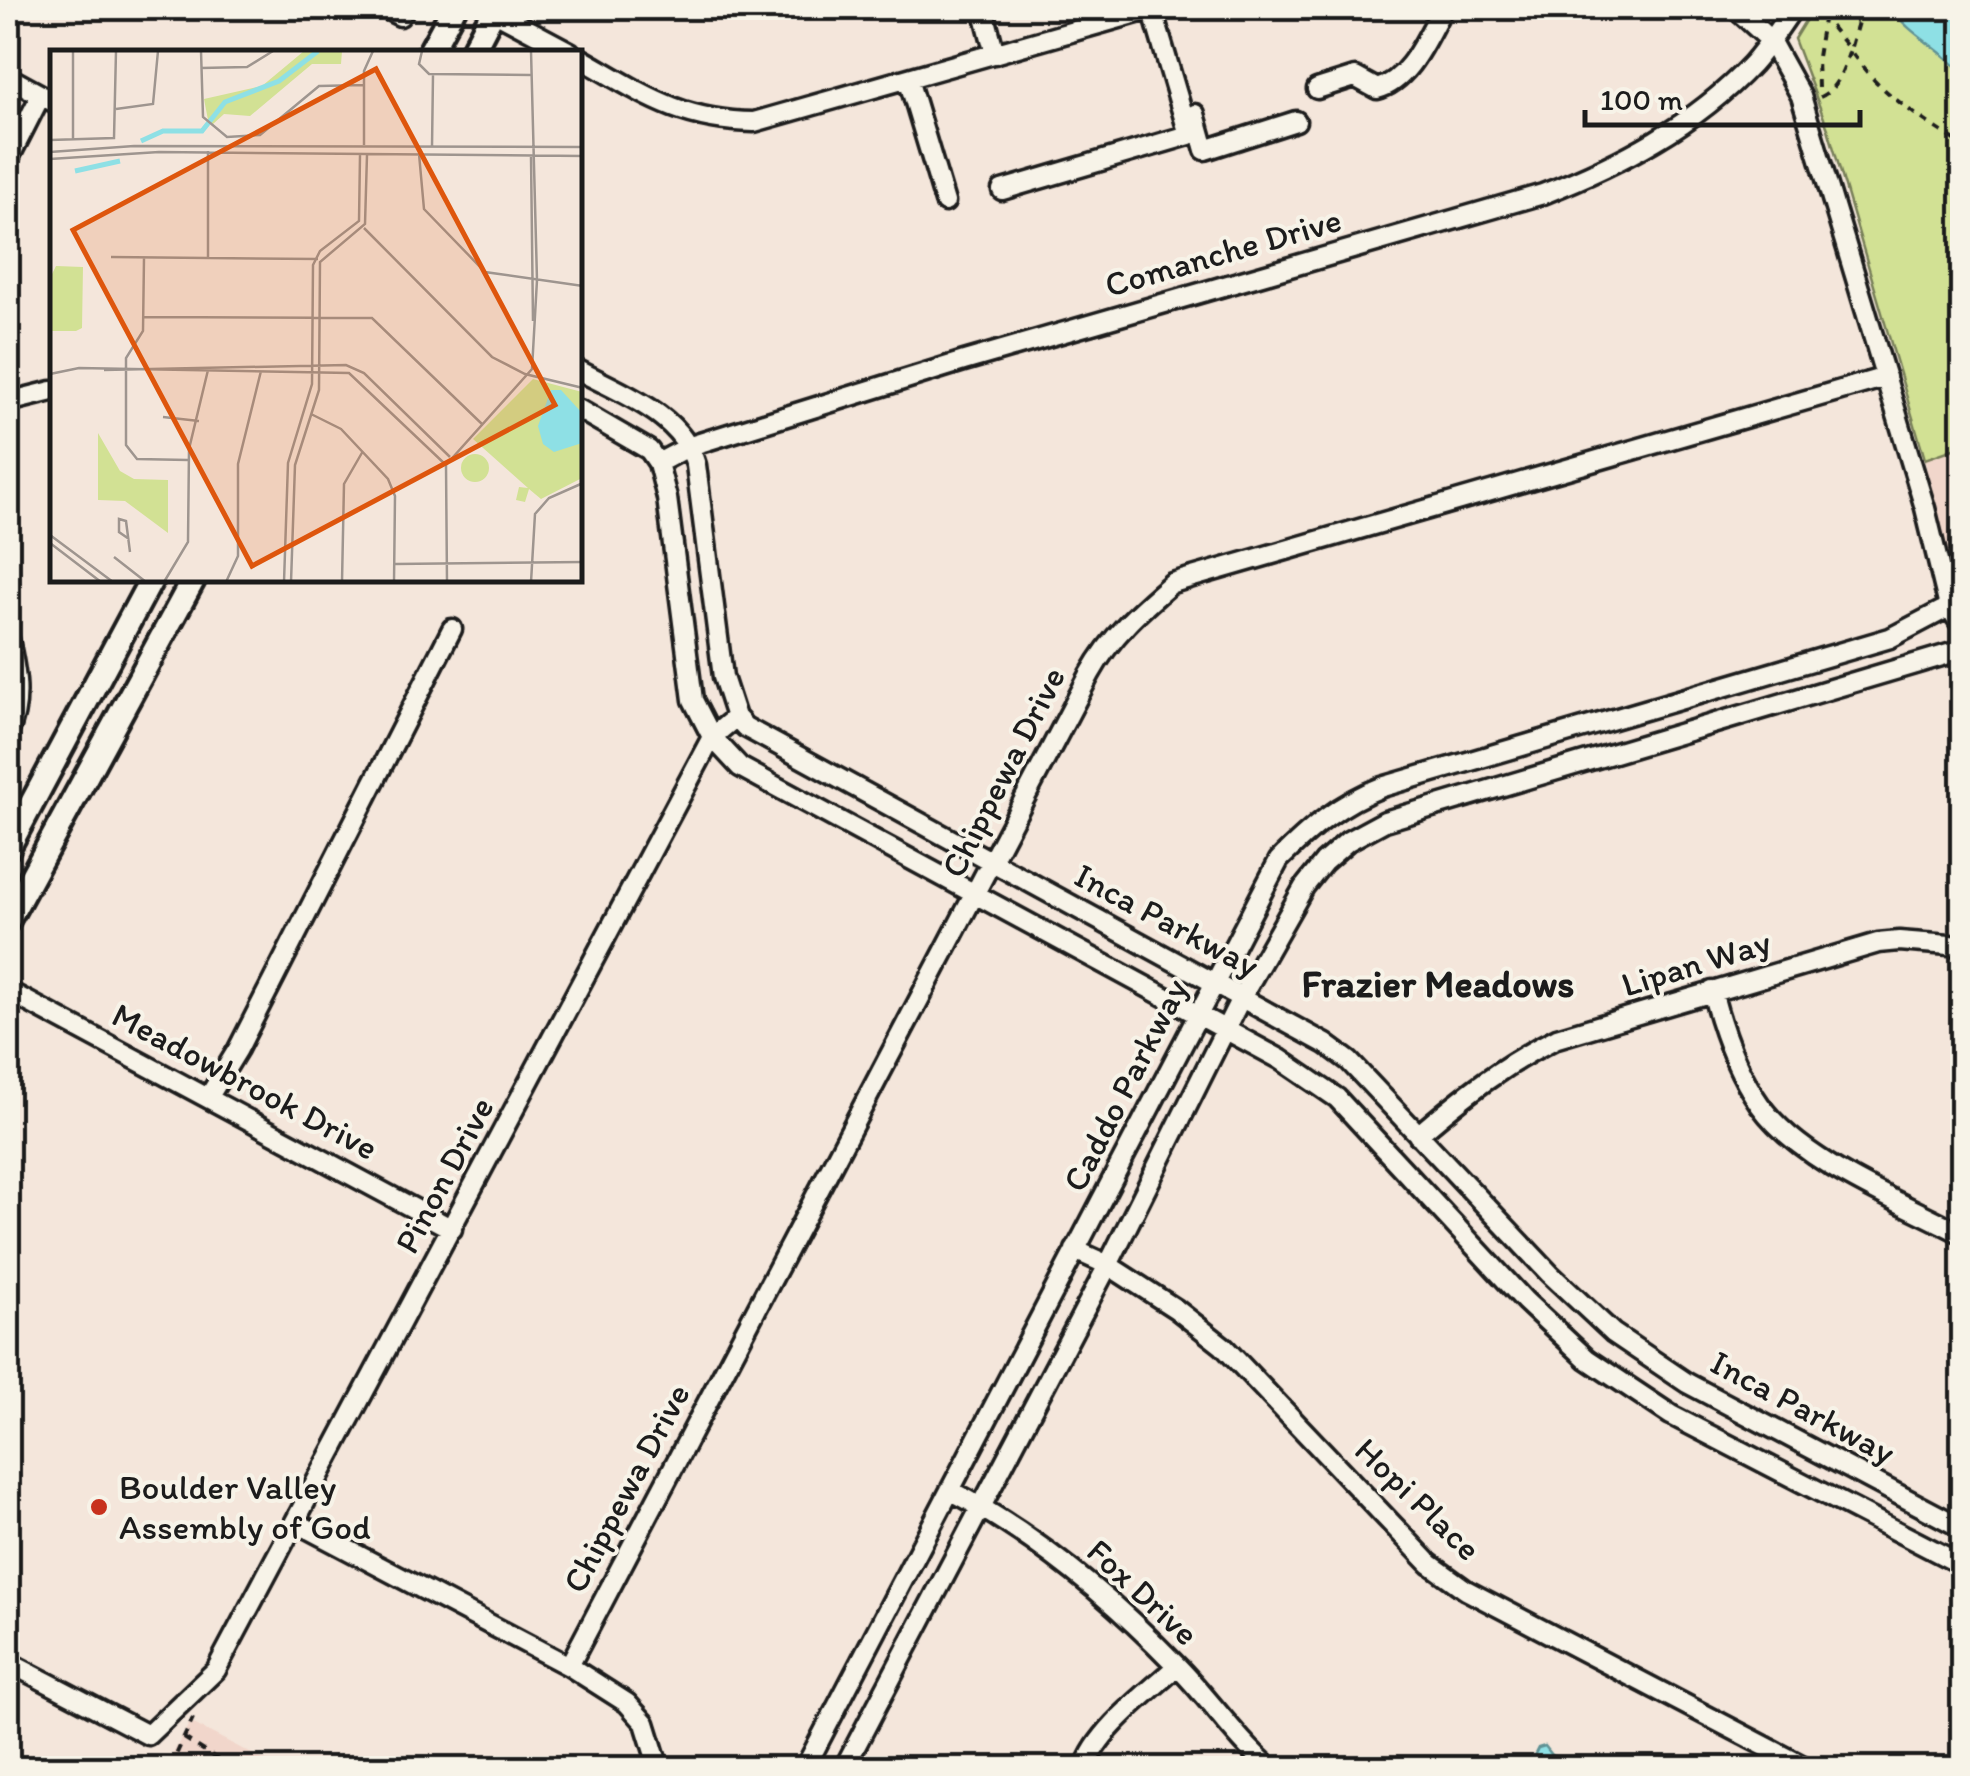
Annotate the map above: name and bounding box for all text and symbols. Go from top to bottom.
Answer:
inset map [50,50,582,582]
scale bar [1585,65,1860,127]
text: 100 m [1600,81,1683,118]
street label: Comanche Drive [1100,198,1346,306]
street label: Chippewa Drive [932,660,1074,884]
street label: Inca Parkway [1068,854,1267,986]
street label: Lipan Way [1616,920,1776,1006]
district label: Frazier Meadows [1302,961,1574,1007]
street label: Caddo Parkway [1053,971,1197,1198]
street label: Meadowbrook Drive [105,993,385,1169]
street label: Pinon Drive [385,1090,503,1260]
street label: Inca Parkway [1704,1341,1903,1473]
street label: Chippewa Drive [553,1376,699,1600]
street label: Hopi Place [1346,1429,1490,1569]
place label: Boulder Valley Assembly of God [119,1466,371,1548]
marker: Boulder Valley Assembly of God [88,1496,110,1518]
street label: Fox Drive [1078,1530,1208,1654]

